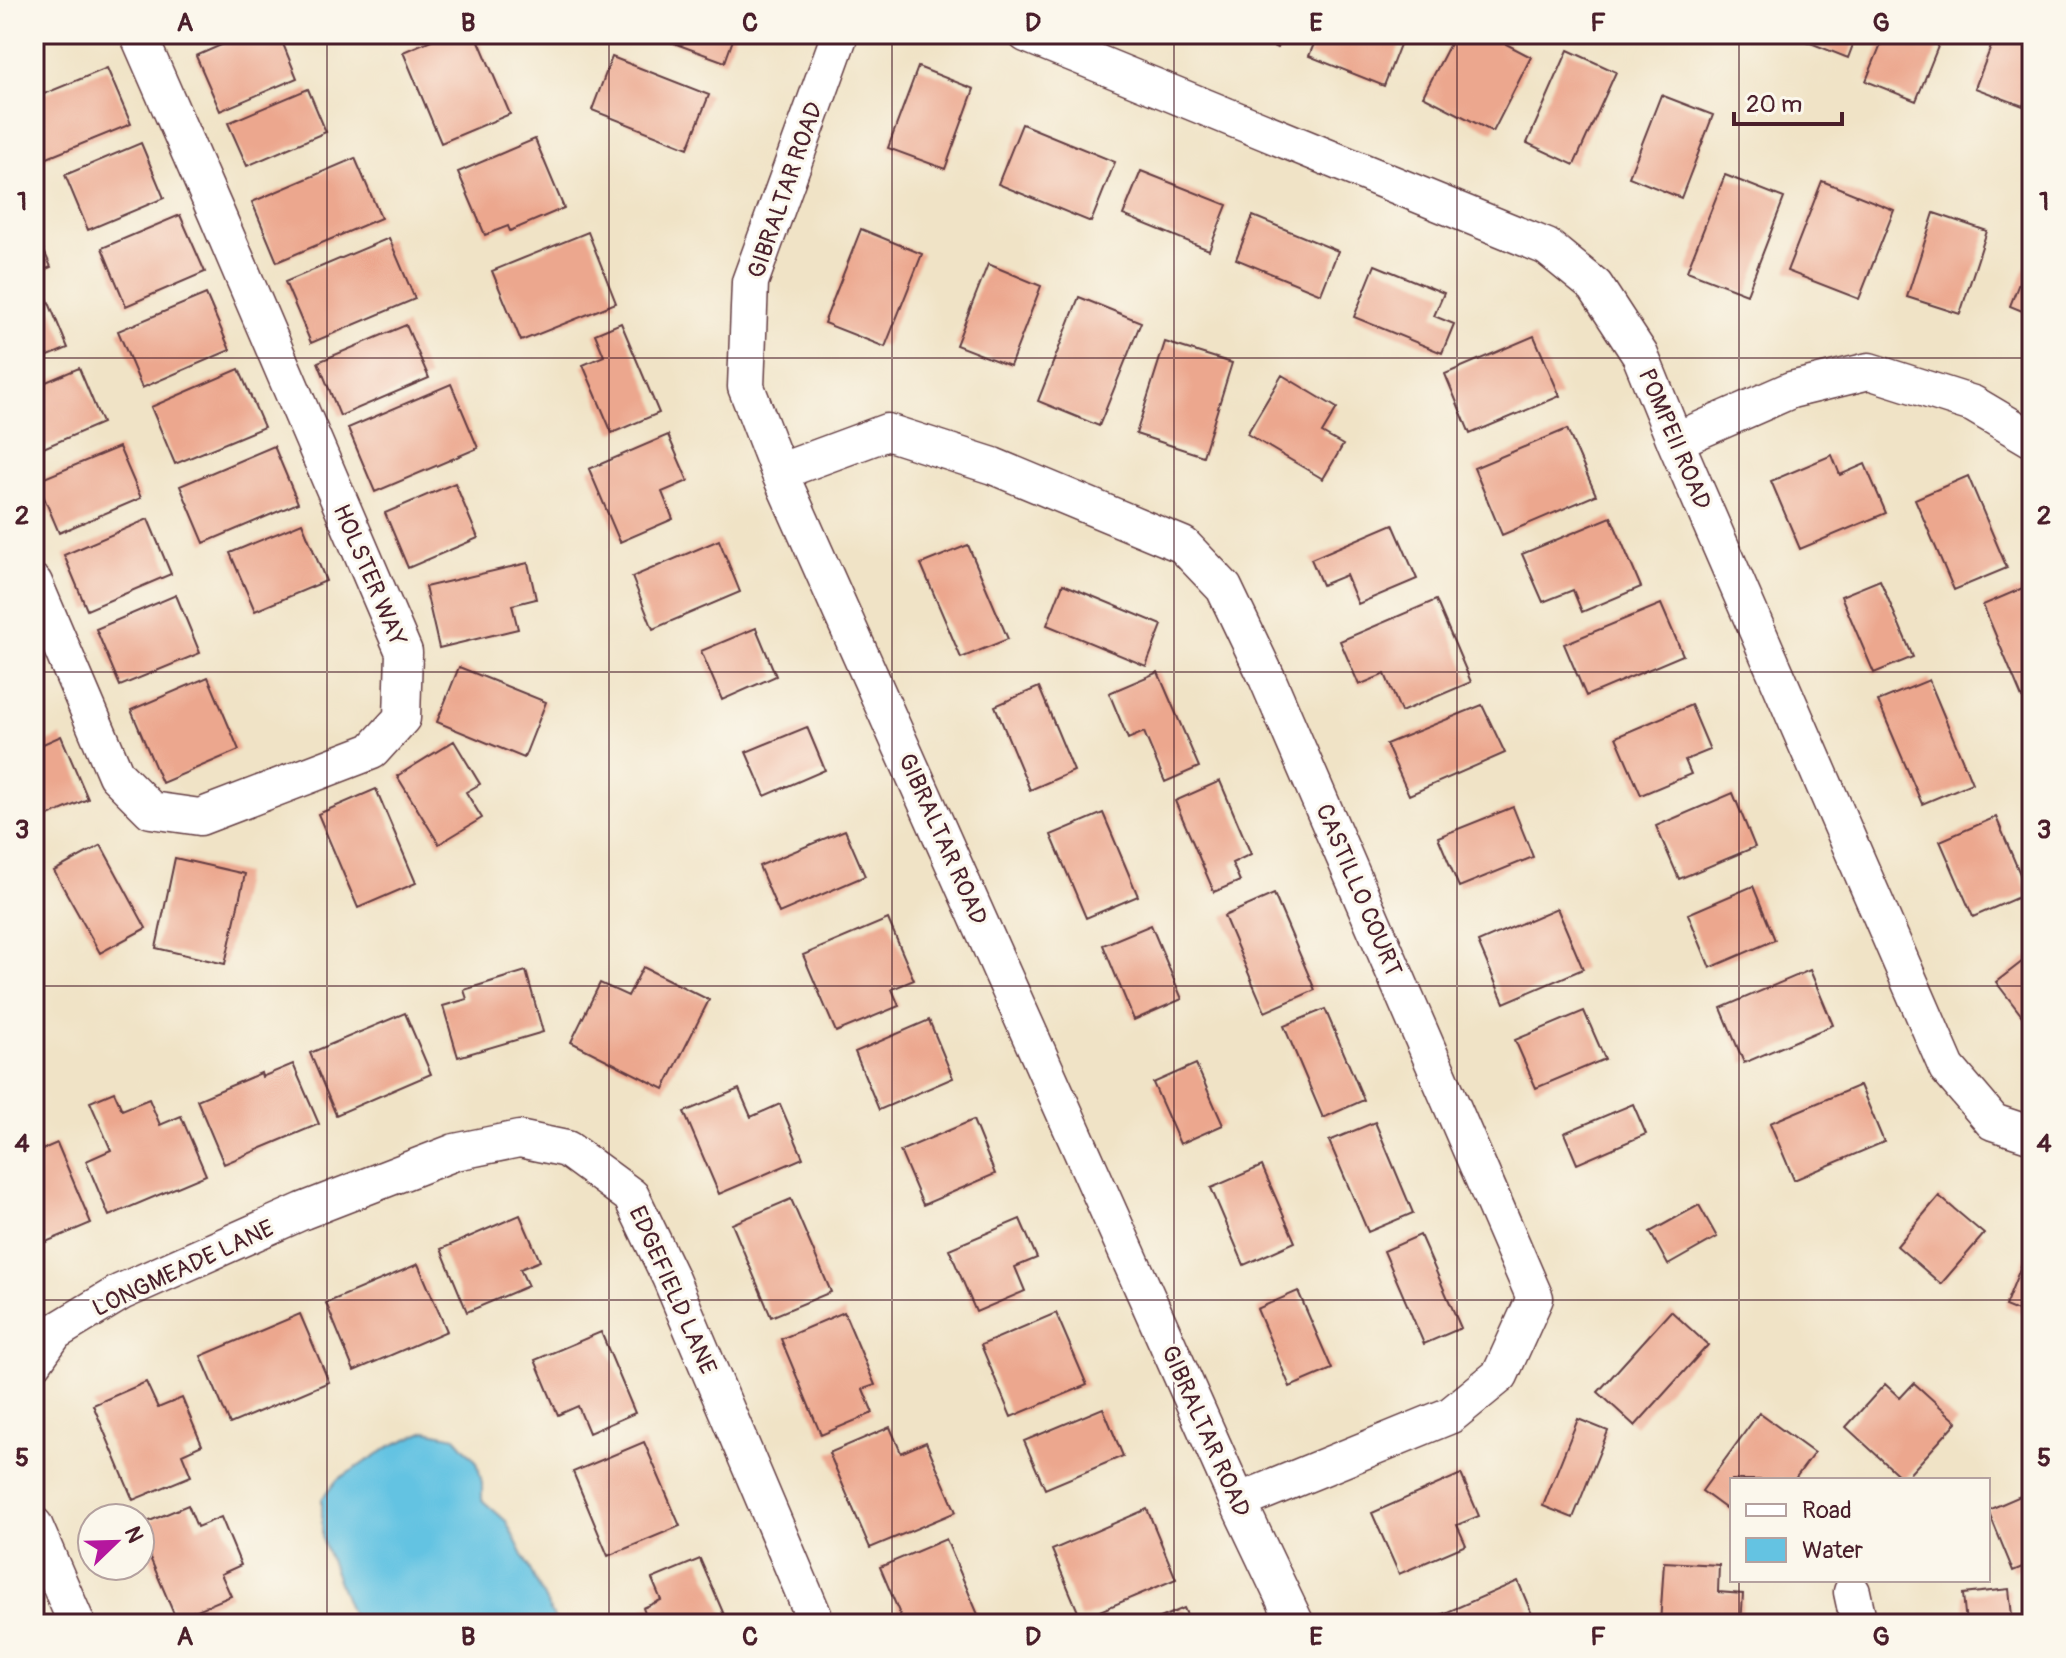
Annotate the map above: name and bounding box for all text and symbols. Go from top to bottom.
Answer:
text: A [177,7,194,39]
text: B [461,7,475,39]
text: C [742,7,758,39]
text: D [1025,7,1041,39]
text: E [1309,7,1323,39]
text: F [1590,7,1606,39]
text: G [1872,7,1890,39]
scale bar [1734,76,1842,126]
text: 20 m [1746,90,1802,119]
street label: GIBRALTAR ROAD [742,98,829,282]
text: 1 [17,186,27,218]
text: 1 [2039,186,2049,218]
street label: POMPEII ROAD [1632,364,1717,514]
text: 2 [15,500,29,532]
street label: HOLSTER WAY [327,500,412,651]
text: 2 [2037,500,2051,532]
street label: GIBRALTAR ROAD [892,749,993,929]
street label: CASTILLO COURT [1309,800,1408,981]
text: 3 [15,814,29,846]
text: 3 [2037,814,2051,846]
text: 4 [14,1128,30,1160]
text: 4 [2036,1128,2052,1160]
street label: EDGEFIELD LANE [622,1202,723,1379]
street label: LONGMEADE LANE [88,1214,279,1323]
street label: GIBRALTAR ROAD [1155,1341,1256,1521]
text: 5 [15,1442,29,1474]
text: 5 [2037,1442,2051,1474]
legend [1730,1478,1990,1582]
text: Road [1802,1496,1852,1525]
north arrow [76,1502,156,1582]
text: N [118,1522,149,1547]
text: Water [1802,1536,1863,1565]
text: A [177,1621,194,1653]
text: B [461,1621,475,1653]
text: C [742,1621,758,1653]
text: D [1025,1621,1041,1653]
text: E [1309,1621,1323,1653]
text: F [1590,1621,1606,1653]
text: G [1872,1621,1890,1653]

